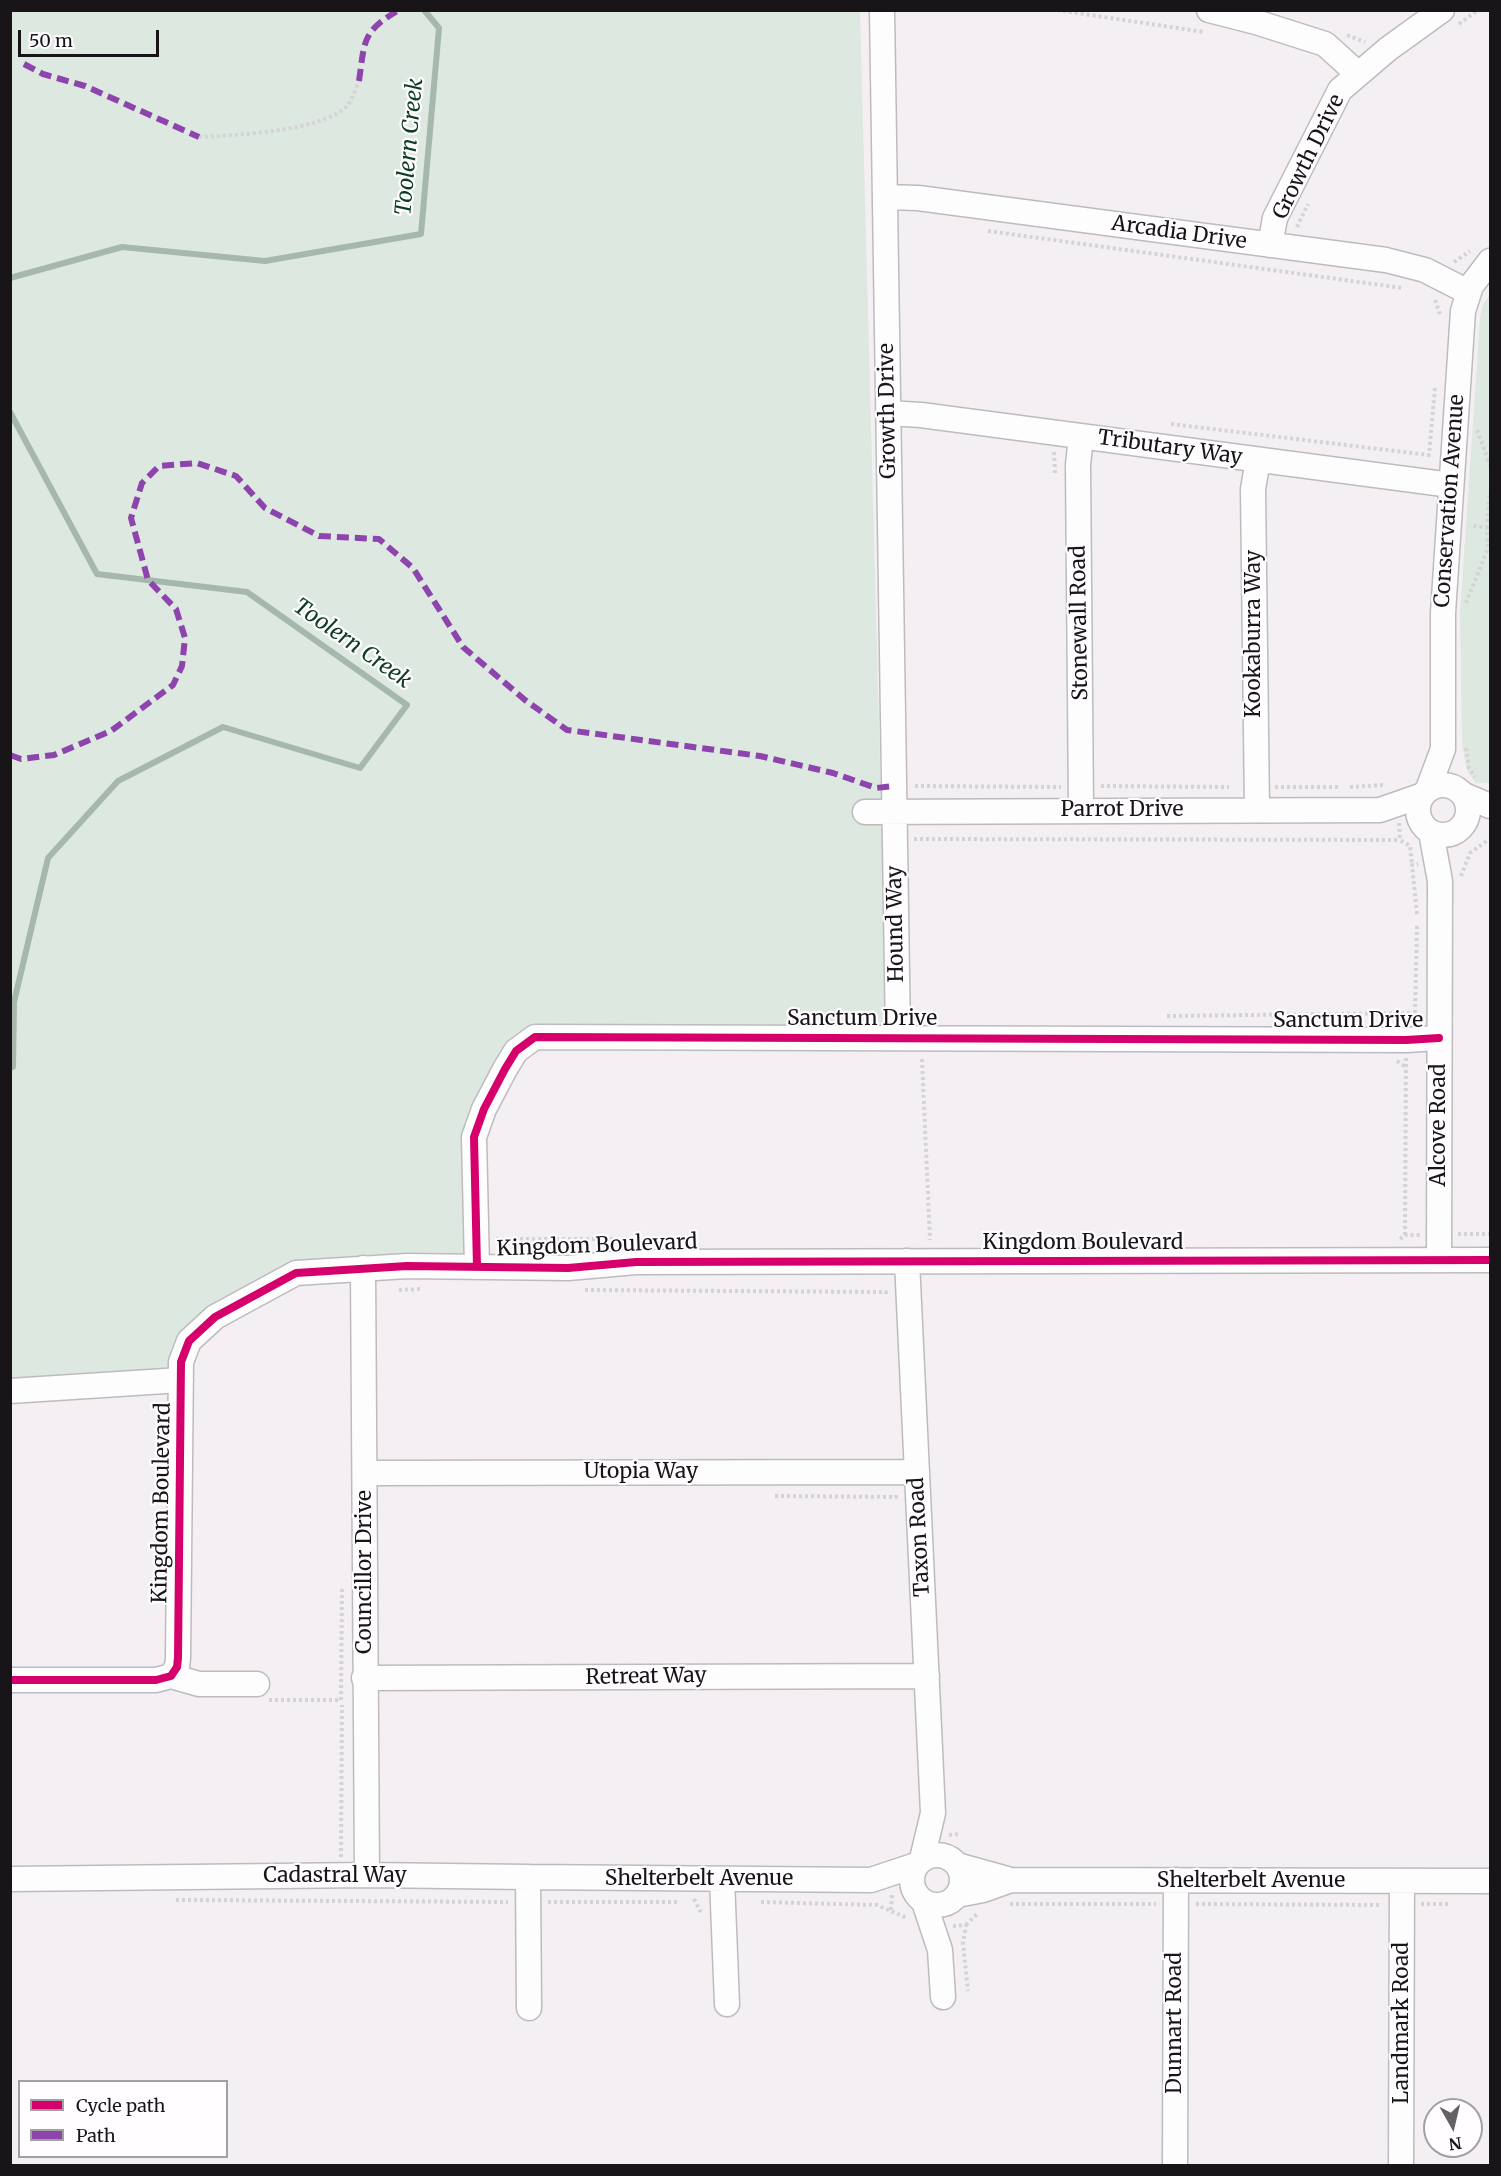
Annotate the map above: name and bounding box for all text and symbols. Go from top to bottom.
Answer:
scale bar [21,18,162,56]
text: 50 m [29,29,73,52]
water label: Toolern Creek [391,77,429,217]
street label: Growth Drive [1268,91,1350,223]
street label: Arcadia Drive [1110,211,1248,255]
street label: Growth Drive [874,343,902,479]
street label: Conservation Avenue [1430,394,1470,608]
street label: Tributary Way [1096,425,1244,471]
street label: Stonewall Road [1066,545,1094,701]
street label: Kookaburra Way [1241,550,1267,718]
water label: Toolern Creek [288,594,416,694]
street label: Parrot Drive [1061,797,1183,823]
street label: Hound Way [882,866,910,982]
street label: Sanctum Drive [787,1006,937,1032]
street label: Sanctum Drive [1273,1008,1423,1034]
street label: Alcove Road [1426,1064,1452,1186]
street label: Kingdom Boulevard [496,1230,698,1262]
street label: Kingdom Boulevard [983,1230,1183,1256]
street label: Kingdom Boulevard [148,1402,176,1604]
street label: Utopia Way [584,1459,698,1485]
street label: Taxon Road [904,1477,936,1597]
street label: Councillor Drive [352,1490,378,1654]
street label: Retreat Way [585,1663,707,1691]
street label: Cadastral Way [263,1863,407,1889]
street label: Shelterbelt Avenue [605,1866,793,1892]
street label: Shelterbelt Avenue [1157,1868,1345,1894]
street label: Landmark Road [1389,1942,1415,2104]
street label: Dunnart Road [1162,1952,1188,2094]
legend [18,2080,228,2158]
text: Cycle path [76,2094,165,2117]
north arrow [1423,2098,1483,2158]
text: Path [76,2124,116,2147]
text: N [1448,2133,1463,2155]

